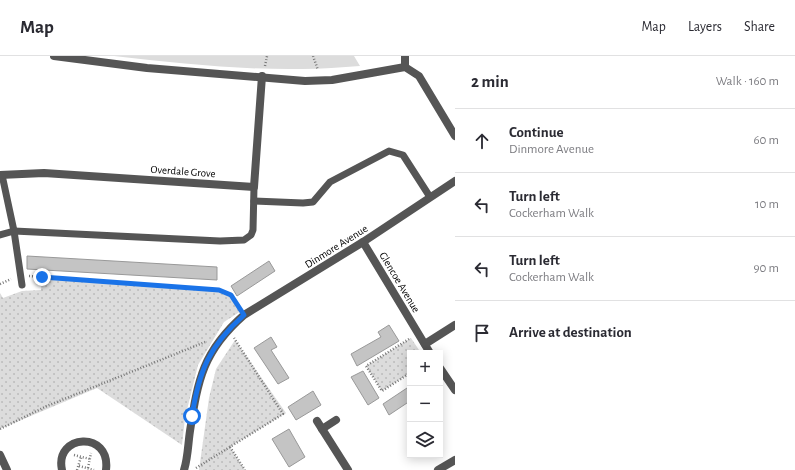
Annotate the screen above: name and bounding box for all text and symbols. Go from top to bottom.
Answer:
text: Map [20,18,54,37]
text: Map [641,20,666,34]
text: Layers [688,20,722,34]
text: Share [744,20,775,34]
text: 2 min [471,73,509,90]
text: Walk · 160 m [716,75,779,88]
text: Continue [509,125,564,140]
icon: ahead [471,130,493,152]
text: 60 m [753,134,779,147]
text: Dinmore Avenue [509,143,594,156]
street label: Overdale Grove [150,164,216,179]
text: Turn left [509,189,560,204]
icon: left [471,194,493,216]
text: 10 m [755,198,779,211]
text: Cockerham Walk [509,207,594,220]
street label: Dinmore Avenue [303,223,370,270]
street label: Glencoe Avenue [377,250,422,314]
text: Turn left [509,253,560,268]
icon: left [471,258,493,280]
text: 90 m [753,262,779,275]
route end [33,268,51,286]
text: Cockerham Walk [509,271,594,284]
icon: arrive [471,322,493,344]
text: Arrive at destination [509,325,632,340]
map controls [407,350,443,458]
button: + [407,350,443,386]
button: − [407,386,443,422]
route start [183,407,201,425]
button: layers [407,422,443,458]

